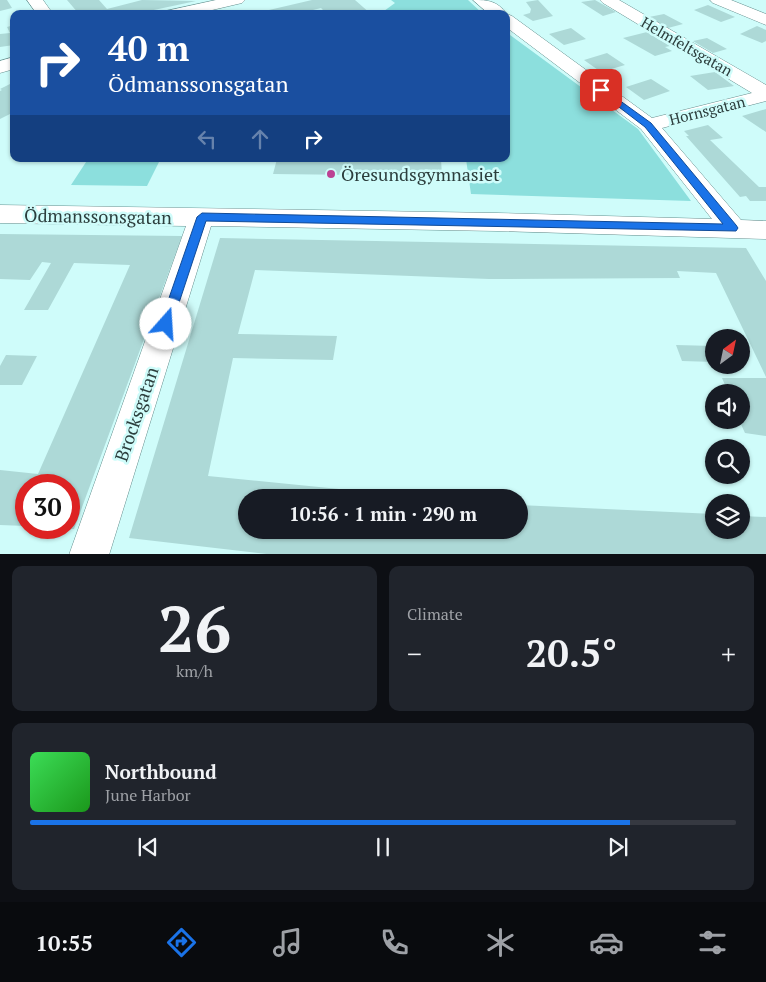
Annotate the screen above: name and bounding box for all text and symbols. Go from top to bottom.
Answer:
street label: Helmfeltsgatan [638,12,736,80]
text: 40 m [108,25,189,71]
icon: right [25,30,90,95]
text: Ödmanssonsgatan [108,69,289,98]
pin [580,69,622,111]
icon: arrive [587,76,615,104]
street label: Hornsgatan [667,91,747,129]
icon: left [193,125,221,153]
icon: ahead [246,125,274,153]
icon: right [299,125,327,153]
place label: Öresundsgymnasiet [341,162,500,186]
marker: Öresundsgymnasiet [325,168,337,180]
street label: Ödmanssonsgatan [24,203,172,229]
position arrow [139,297,191,349]
north arrow [705,329,750,374]
map controls [705,329,750,539]
street label: Brocksgatan [109,363,163,464]
button: sound [705,384,750,429]
button: search [705,439,750,484]
speed limit sign: 30 [15,474,80,539]
button: layers [705,494,750,539]
text: 10:56 · 1 min · 290 m [289,501,477,526]
text: 26 [158,584,231,671]
text: Climate [407,603,463,625]
text: 20.5° [526,628,617,678]
text: − [407,635,422,672]
text: + [721,635,736,672]
text: km/h [176,660,213,682]
text: Northbound [105,759,217,784]
text: June Harbor [105,784,191,806]
icon: previous [134,833,162,861]
icon: pause [369,833,397,861]
icon: next [604,833,632,861]
icon: directions [164,925,199,960]
icon: music [270,925,305,960]
icon: phone [377,925,412,960]
icon: climate [483,925,518,960]
icon: car [589,925,624,960]
icon: filters [695,925,730,960]
text: 10:55 [36,928,93,957]

